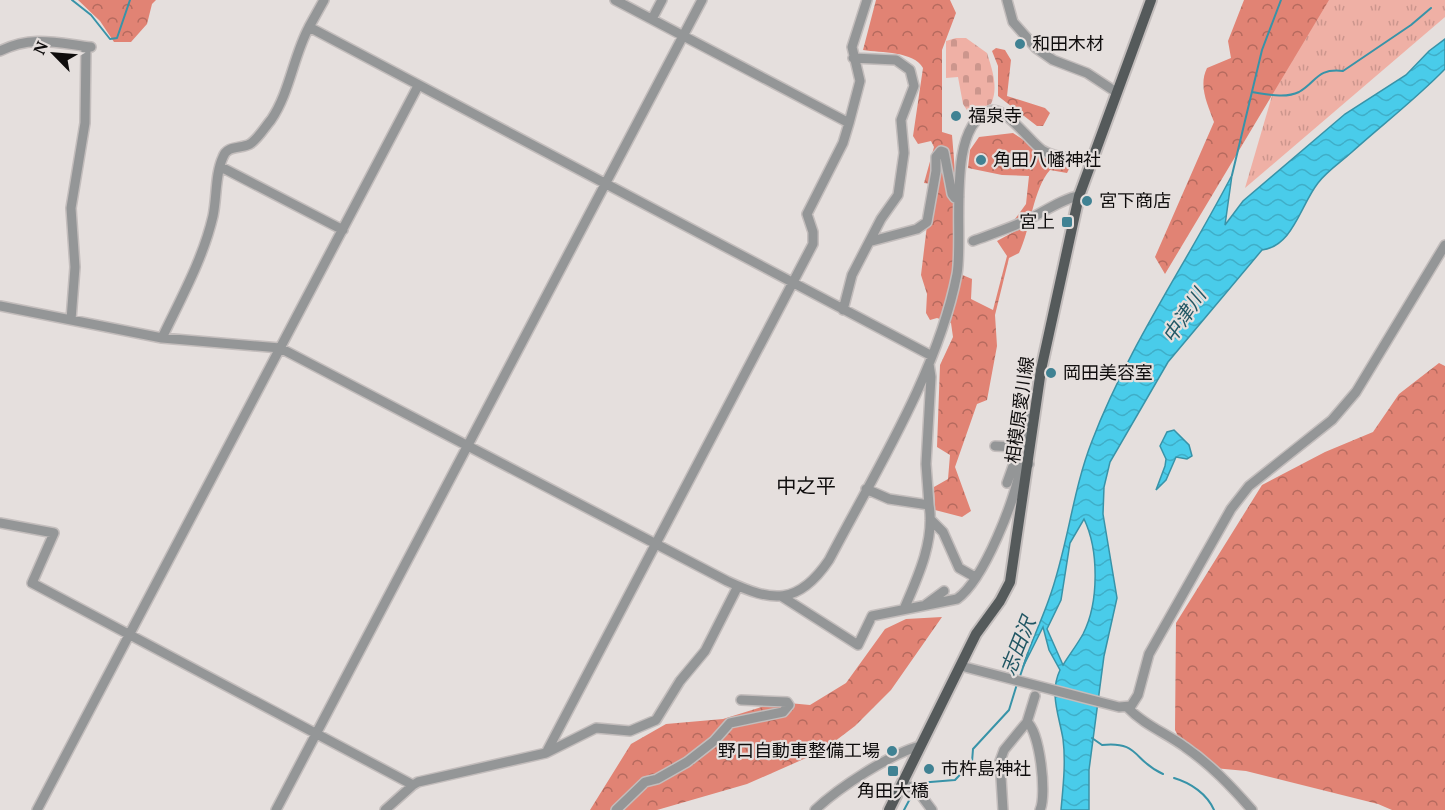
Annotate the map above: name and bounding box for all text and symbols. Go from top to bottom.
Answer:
north arrow [24,24,84,84]
place label: 和田木材 [1032,31,1104,55]
marker: 和田木材 [1013,37,1027,51]
text: N [28,38,53,58]
place label: 福泉寺 [968,103,1022,127]
marker: 福泉寺 [949,109,963,123]
place label: 角田八幡神社 [993,147,1101,171]
marker: 角田八幡神社 [974,153,988,167]
place label: 宮下商店 [1099,188,1171,212]
marker: 宮下商店 [1080,194,1094,208]
place label: 宮上 [1019,209,1055,233]
marker: 宮上 [1060,215,1074,229]
water label: 中津川 [1156,282,1213,348]
street label: 相模原愛川線 [1000,355,1038,465]
place label: 岡田美容室 [1063,360,1153,384]
marker: 岡田美容室 [1044,366,1058,380]
district label: 中之平 [776,472,836,499]
water label: 志田沢 [994,610,1042,679]
place label: 野口自動車整備工場 [718,738,880,762]
marker: 野口自動車整備工場 [885,744,899,758]
place label: 市杵島神社 [941,756,1031,780]
marker: 市杵島神社 [922,762,936,776]
marker: 角田大橋 [886,764,900,778]
place label: 角田大橋 [857,778,929,802]

